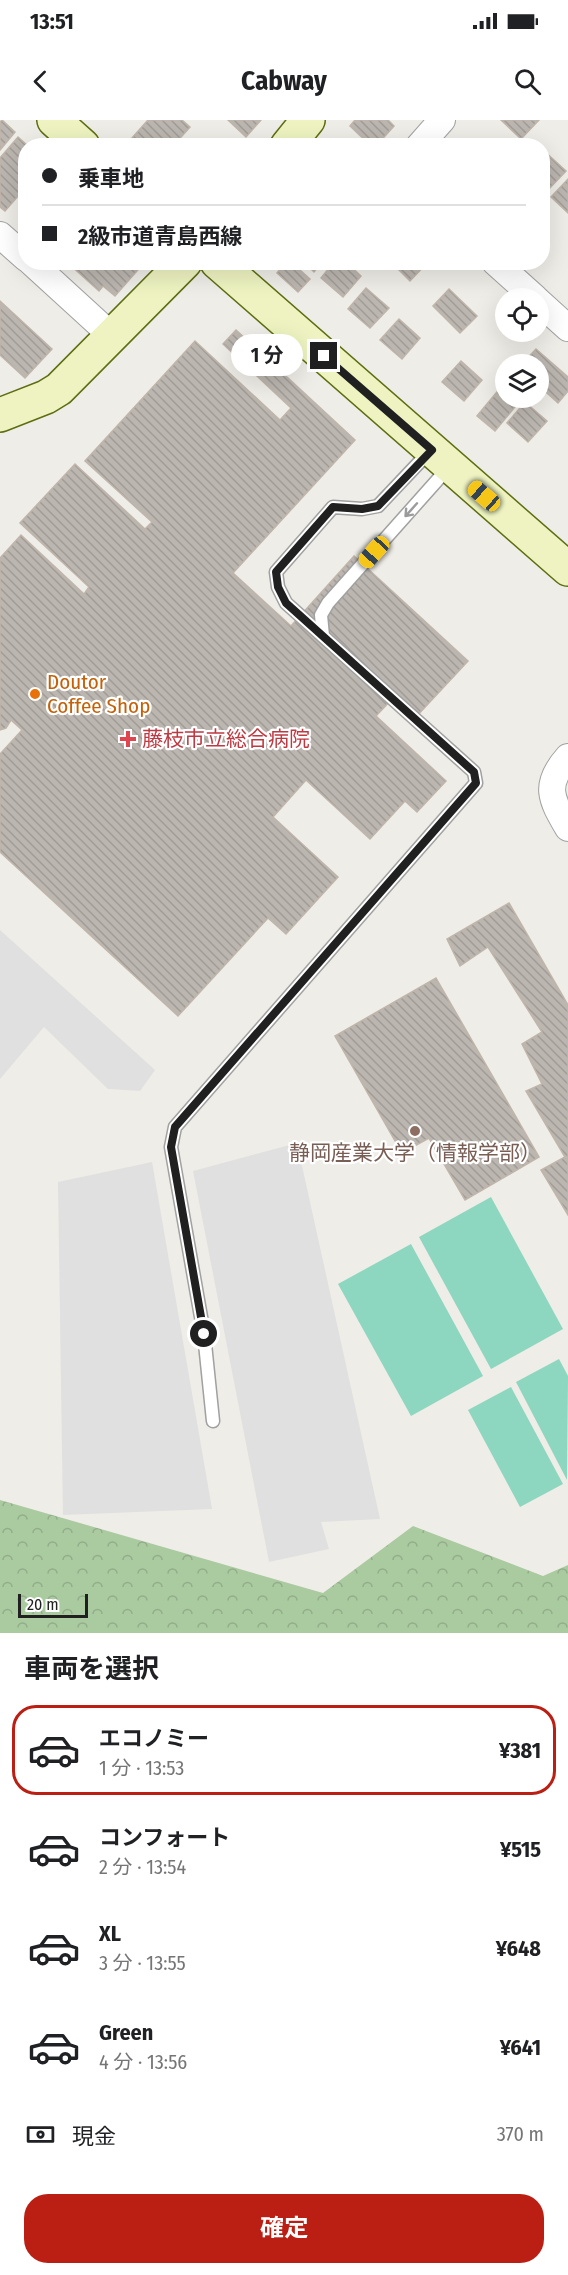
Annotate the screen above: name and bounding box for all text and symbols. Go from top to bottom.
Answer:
text: 13:51 [30,8,74,35]
icon: back [24,65,57,98]
text: Cabway [241,65,327,97]
icon: search [511,65,544,98]
text: 乗車地 [78,165,144,192]
text: 2級市道青島西線 [78,223,242,250]
map controls [495,288,549,408]
button: locate [495,288,549,342]
callout: 1 分 [231,335,303,377]
route end [310,342,337,369]
text: 1 分 [251,343,283,367]
button: layers [495,354,549,408]
car [465,477,503,515]
one-way arrow [404,502,418,517]
car [355,533,393,571]
place label: Doutor Coffee Shop [47,669,150,719]
marker: Doutor Coffee Shop [28,687,42,701]
place label: 藤枝市立総合病院 [142,726,310,752]
marker: 藤枝市立総合病院 [119,730,137,748]
marker: 静岡産業大学（情報学部） [408,1124,422,1138]
place label: 静岡産業大学（情報学部） [289,1140,541,1166]
route start [190,1320,217,1347]
scale bar [18,1591,88,1618]
text: 20 m [27,1595,58,1614]
text: 車両を選択 [24,1653,159,1685]
icon: car [27,1723,81,1777]
text: エコノミー [99,1725,209,1752]
text: ¥381 [499,1737,541,1764]
text: 1 分 · 13:53 [99,1756,184,1780]
icon: car [27,1822,81,1876]
text: コンフォート [99,1824,230,1851]
text: ¥515 [500,1836,541,1863]
text: 2 分 · 13:54 [99,1855,186,1879]
text: XL [99,1920,121,1947]
icon: car [27,1921,81,1975]
text: ¥648 [496,1935,541,1962]
text: 3 分 · 13:55 [99,1951,186,1975]
text: Green [99,2019,153,2046]
icon: car [27,2020,81,2074]
text: ¥641 [500,2034,541,2061]
text: 4 分 · 13:56 [99,2050,187,2074]
icon: cash [24,2118,57,2151]
text: 370 m [497,2122,544,2146]
text: 現金 [72,2123,116,2150]
button: 確定 [24,2194,544,2263]

